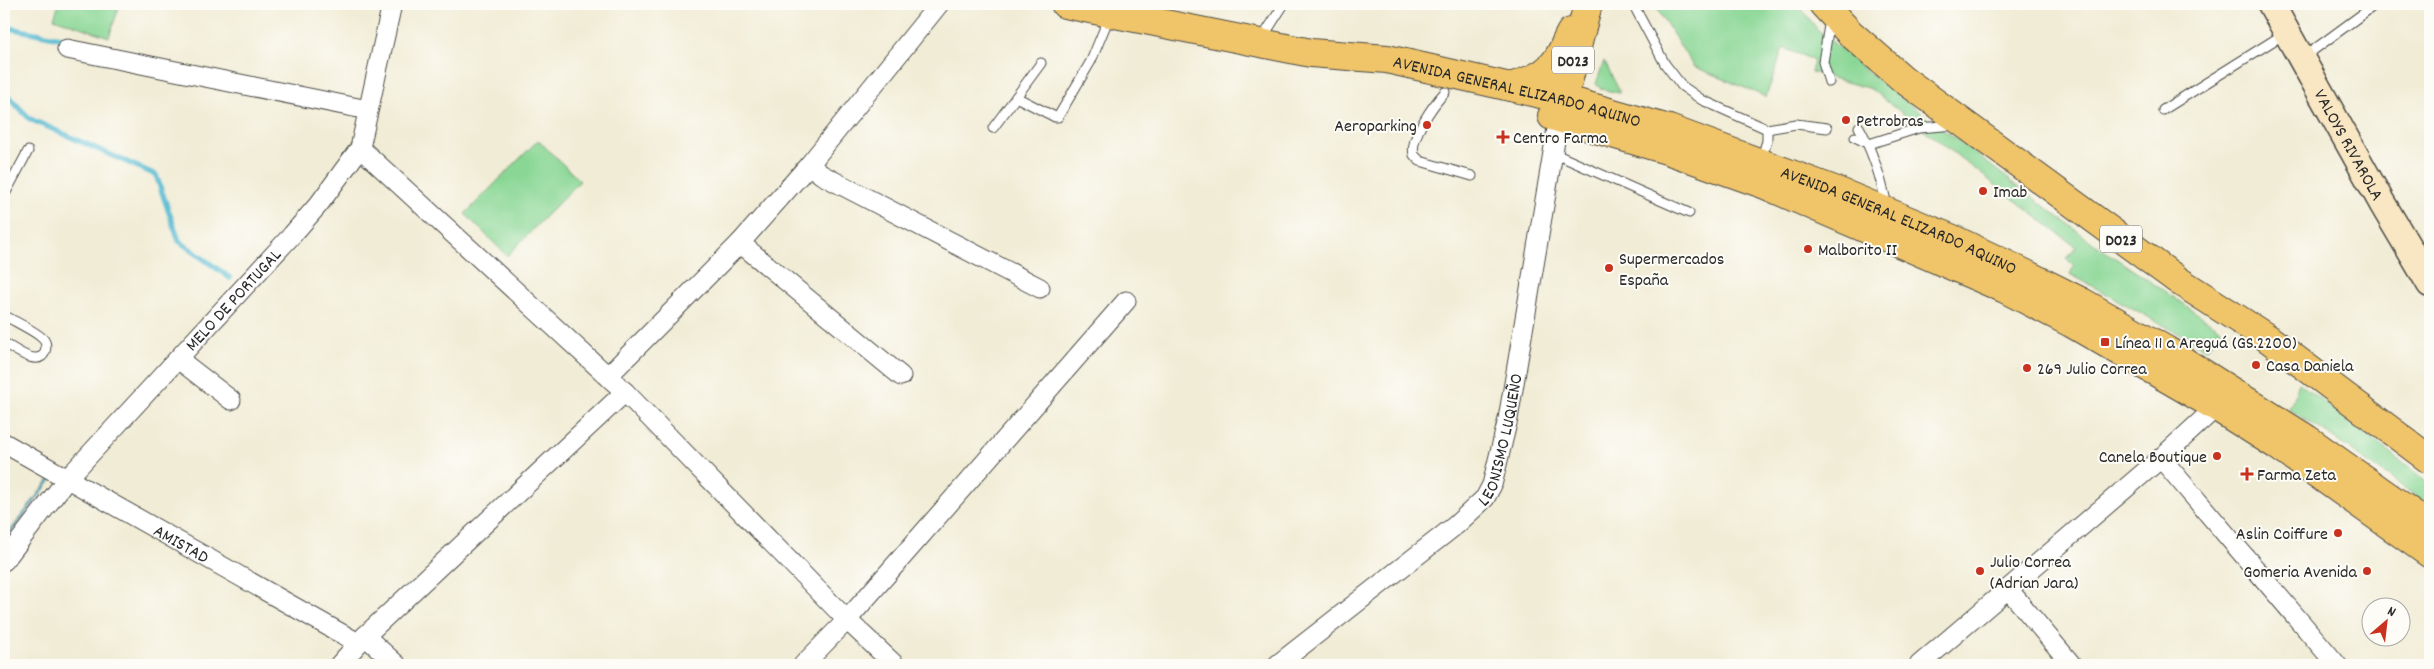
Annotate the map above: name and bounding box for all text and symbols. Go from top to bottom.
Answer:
road number: D023 [1552,46,1594,74]
street label: AVENIDA GENERAL ELIZARDO AQUINO [1390,51,1643,135]
street label: VALOYS RIVAROLA [2306,86,2388,206]
place label: Petrobras [1856,110,1924,135]
marker: Petrobras [1840,114,1852,126]
place label: Aeroparking [1334,115,1417,140]
marker: Aeroparking [1421,119,1433,131]
place label: Centro Farma [1513,127,1608,152]
marker: Centro Farma [1497,131,1509,143]
street label: AVENIDA GENERAL ELIZARDO AQUINO [1777,161,2020,283]
place label: Imab [1993,181,2027,206]
marker: Imab [1977,185,1989,197]
road number: D023 [2100,225,2142,252]
place label: Malborito II [1818,239,1897,264]
marker: Malborito II [1802,243,1814,255]
street label: MELO DE PORTUGAL [181,244,289,358]
place label: Supermercados España [1619,248,1724,294]
marker: Supermercados España [1603,262,1615,274]
place label: Línea 11 a Areguá (GS.2200) [2115,332,2297,357]
marker: Línea 11 a Areguá (GS.2200) [2099,336,2111,348]
place label: Casa Daniela [2266,355,2354,380]
place label: 269 Julio Correa [2037,358,2147,383]
marker: Casa Daniela [2250,359,2262,371]
marker: 269 Julio Correa [2021,362,2033,374]
street label: LEONISMO LUQUEÑO [1473,372,1530,513]
place label: Canela Boutique [2099,446,2207,471]
marker: Canela Boutique [2211,450,2223,462]
place label: Farma Zeta [2257,464,2337,489]
marker: Farma Zeta [2241,468,2253,480]
street label: AMISTAD [148,520,213,571]
place label: Aslin Coiffure [2236,523,2328,548]
marker: Aslin Coiffure [2332,527,2344,539]
place label: Julio Correa (Adrian Jara) [1990,551,2078,597]
place label: Gomeria Avenida [2243,561,2358,586]
marker: Julio Correa (Adrian Jara) [1974,565,1986,577]
marker: Gomeria Avenida [2361,565,2373,577]
north arrow [2362,596,2412,646]
text: N [2383,602,2399,623]

